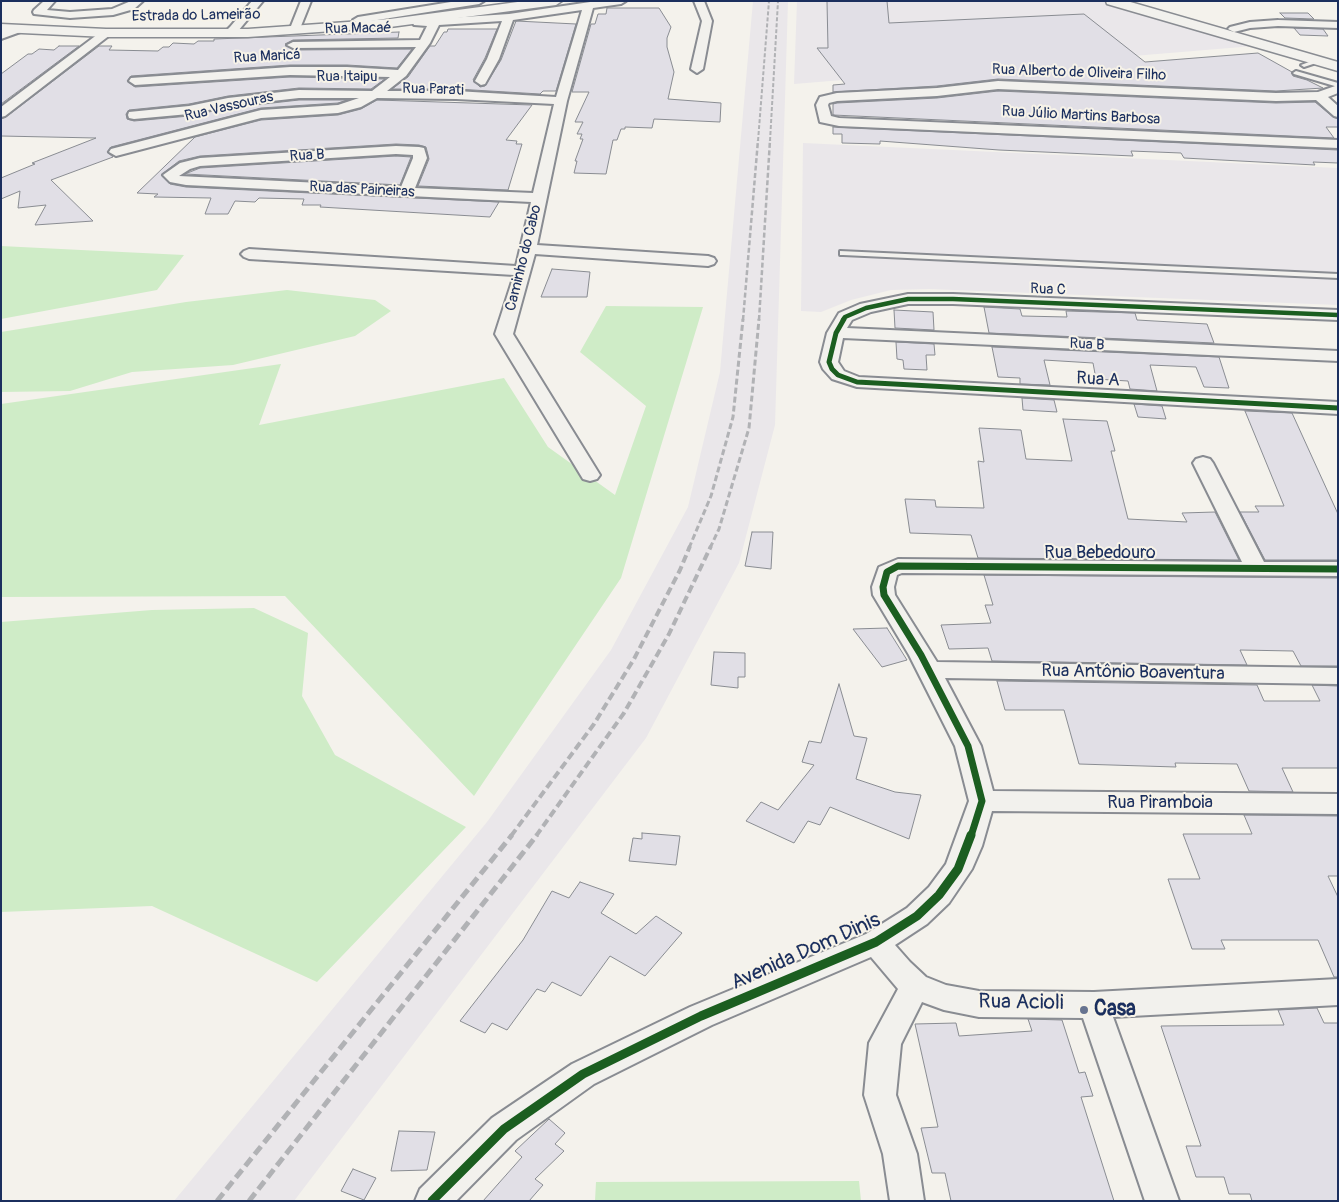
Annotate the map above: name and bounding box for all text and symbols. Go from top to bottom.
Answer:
street label: Estrada do Lameirão [131,6,261,26]
street label: Rua Macaé [324,19,392,39]
street label: Rua Maricá [233,46,301,68]
street label: Rua Alberto de Oliveira Filho [992,61,1166,85]
street label: Rua Itaipu [316,68,378,86]
street label: Rua Parati [402,80,464,100]
street label: Rua Vassouras [183,88,275,126]
street label: Rua Júlio Martins Barbosa [1001,103,1161,129]
street label: Rua B [289,146,325,166]
street label: Rua das Paineiras [309,178,415,202]
street label: Caminho do Cabo [502,203,546,313]
street label: Rua C [1030,280,1066,300]
street label: Rua B [1069,335,1105,355]
street label: Rua A [1076,368,1120,392]
street label: Rua Bebedouro [1044,542,1156,564]
street label: Rua Antônio Boaventura [1041,661,1225,685]
street label: Rua Piramboia [1107,792,1213,814]
street label: Avenida Dom Dinis [727,908,885,996]
street label: Rua Acioli [978,990,1064,1016]
place label: Casa [1094,997,1136,1023]
marker: Casa [1078,1004,1090,1016]

